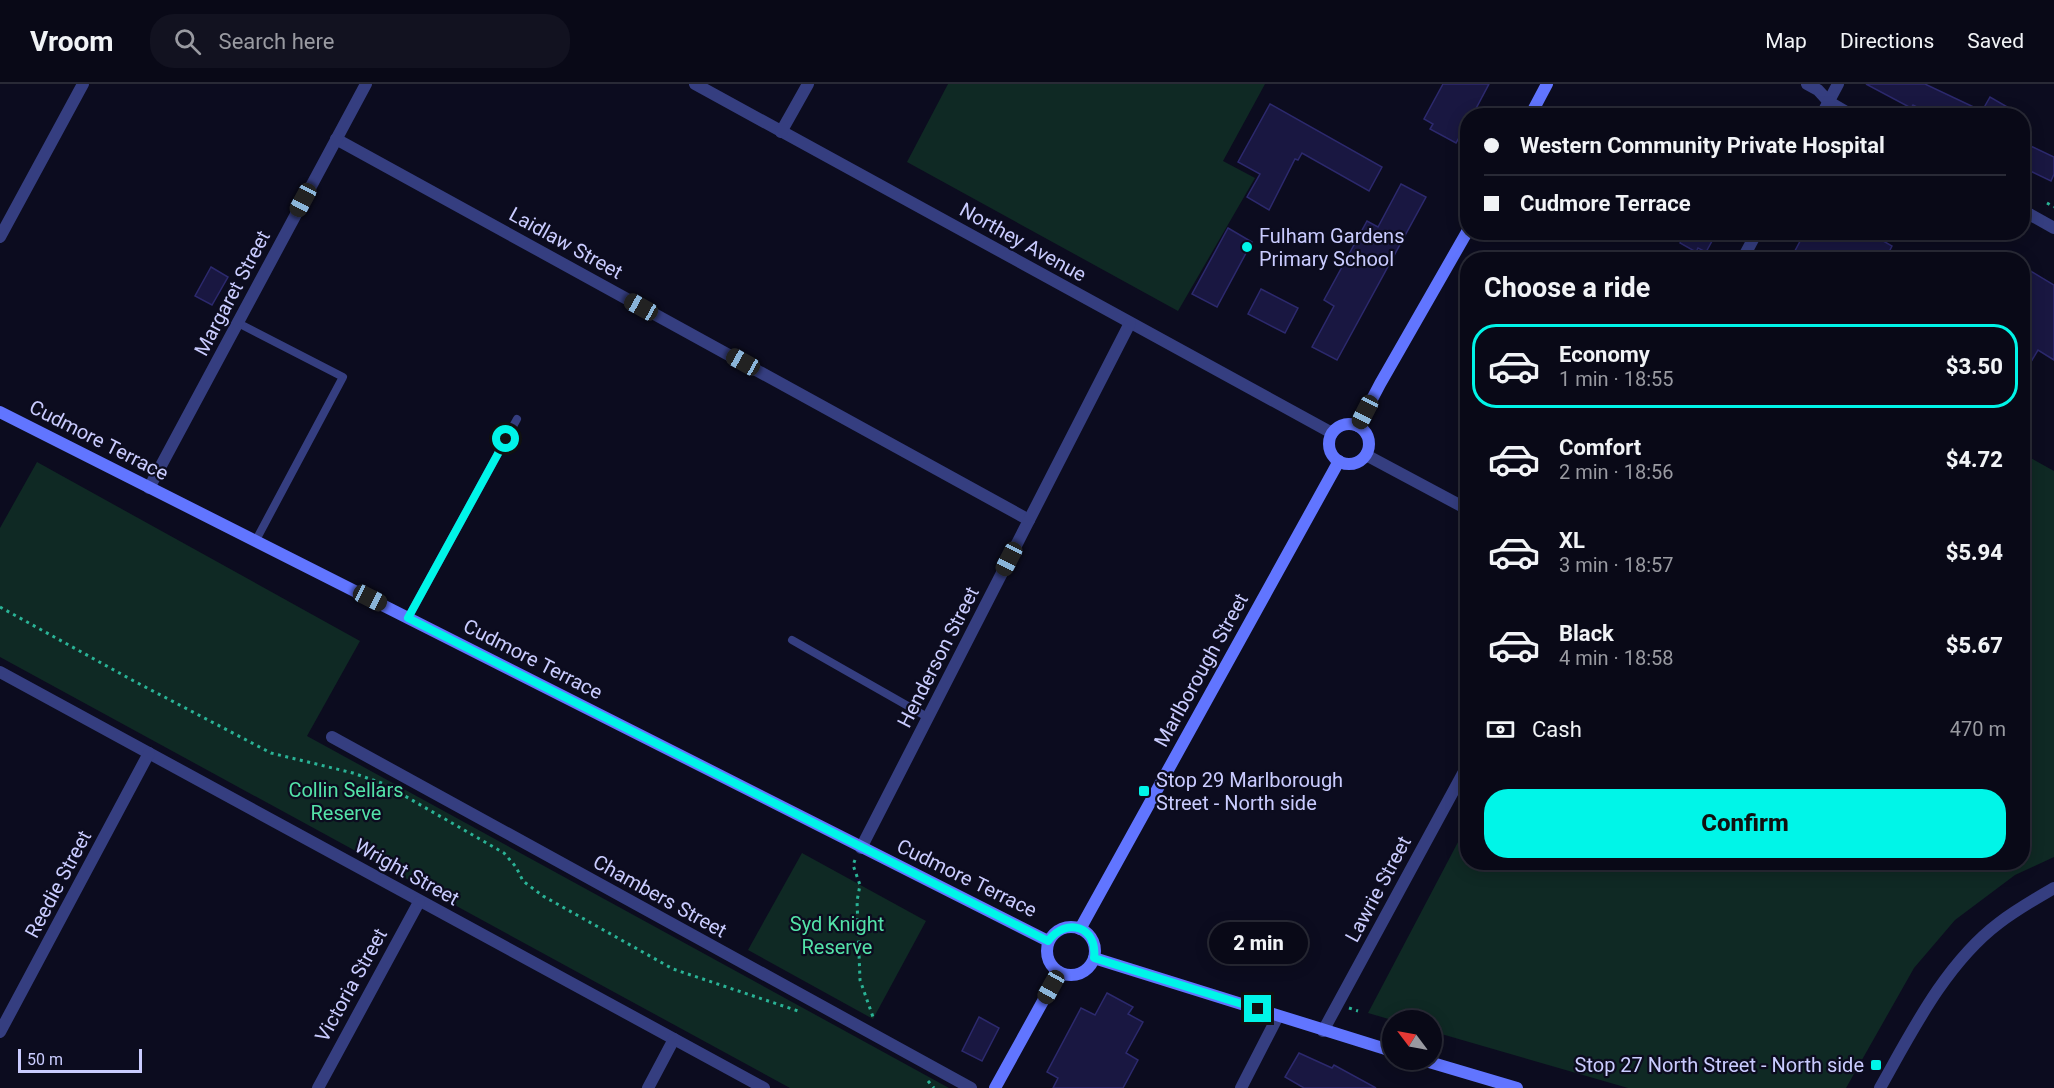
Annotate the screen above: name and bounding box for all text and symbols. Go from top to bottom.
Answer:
search box [150,14,570,68]
text: Vroom [30,25,114,58]
icon: search [171,25,204,58]
text: Search here [219,29,334,54]
text: Map [1765,29,1807,53]
text: Directions [1840,29,1934,53]
text: Saved [1967,29,2024,53]
text: Western Community Private Hospital [1520,133,1885,158]
car [287,180,319,220]
text: Cudmore Terrace [1520,191,1691,216]
street label: Northey Avenue [956,197,1090,287]
street label: Laidlaw Street [505,202,627,284]
place label: Fulham Gardens Primary School [1259,224,1404,271]
street label: Margaret Street [189,226,275,360]
marker: Fulham Gardens Primary School [1240,240,1254,254]
text: Choose a ride [1484,272,1650,304]
car [621,290,661,324]
icon: car [1487,339,1541,393]
text: Economy [1559,342,1650,367]
car [723,345,763,379]
text: $3.50 [1946,354,2003,379]
text: 1 min · 18:55 [1559,367,1674,391]
car [1349,392,1381,432]
street label: Cudmore Terrace [26,395,172,485]
route start [492,425,519,452]
icon: car [1487,432,1541,486]
text: Comfort [1559,435,1641,460]
text: $4.72 [1946,447,2003,472]
text: 2 min · 18:56 [1559,460,1674,484]
icon: car [1487,525,1541,579]
text: XL [1559,528,1585,553]
car [993,539,1025,579]
text: $5.94 [1946,540,2003,565]
text: 3 min · 18:57 [1559,553,1674,577]
car [350,582,390,614]
street label: Henderson Street [892,582,984,732]
street label: Marlborough Street [1149,589,1253,751]
street label: Cudmore Terrace [460,614,606,704]
icon: car [1487,618,1541,672]
text: Black [1559,621,1614,646]
text: $5.67 [1946,633,2003,658]
text: 4 min · 18:58 [1559,646,1674,670]
icon: cash [1484,713,1517,746]
text: Cash [1532,717,1582,742]
text: 470 m [1950,717,2006,741]
place label: Stop 29 Marlborough Street - North side [1156,768,1343,815]
park label: Collin Sellars Reserve [288,778,404,825]
marker: Stop 29 Marlborough Street - North side [1137,784,1151,798]
button: Confirm [1484,789,2006,858]
street label: Reedie Street [20,826,96,942]
street label: Lawrie Street [1340,832,1416,946]
street label: Wright Street [351,833,463,911]
street label: Cudmore Terrace [893,834,1041,922]
street label: Chambers Street [589,849,731,943]
park label: Syd Knight Reserve [790,912,884,959]
callout: 2 min [1208,922,1308,964]
street label: Victoria Street [310,924,392,1046]
text: 2 min [1233,931,1284,955]
car [1034,967,1068,1007]
route end [1244,995,1271,1022]
north arrow [1382,1010,1442,1070]
map controls [1382,1010,1442,1070]
scale bar [18,1046,142,1074]
text: 50 m [27,1050,63,1069]
place label: Stop 27 North Street - North side [1575,1053,1864,1077]
marker: Stop 27 North Street - North side [1869,1058,1883,1072]

